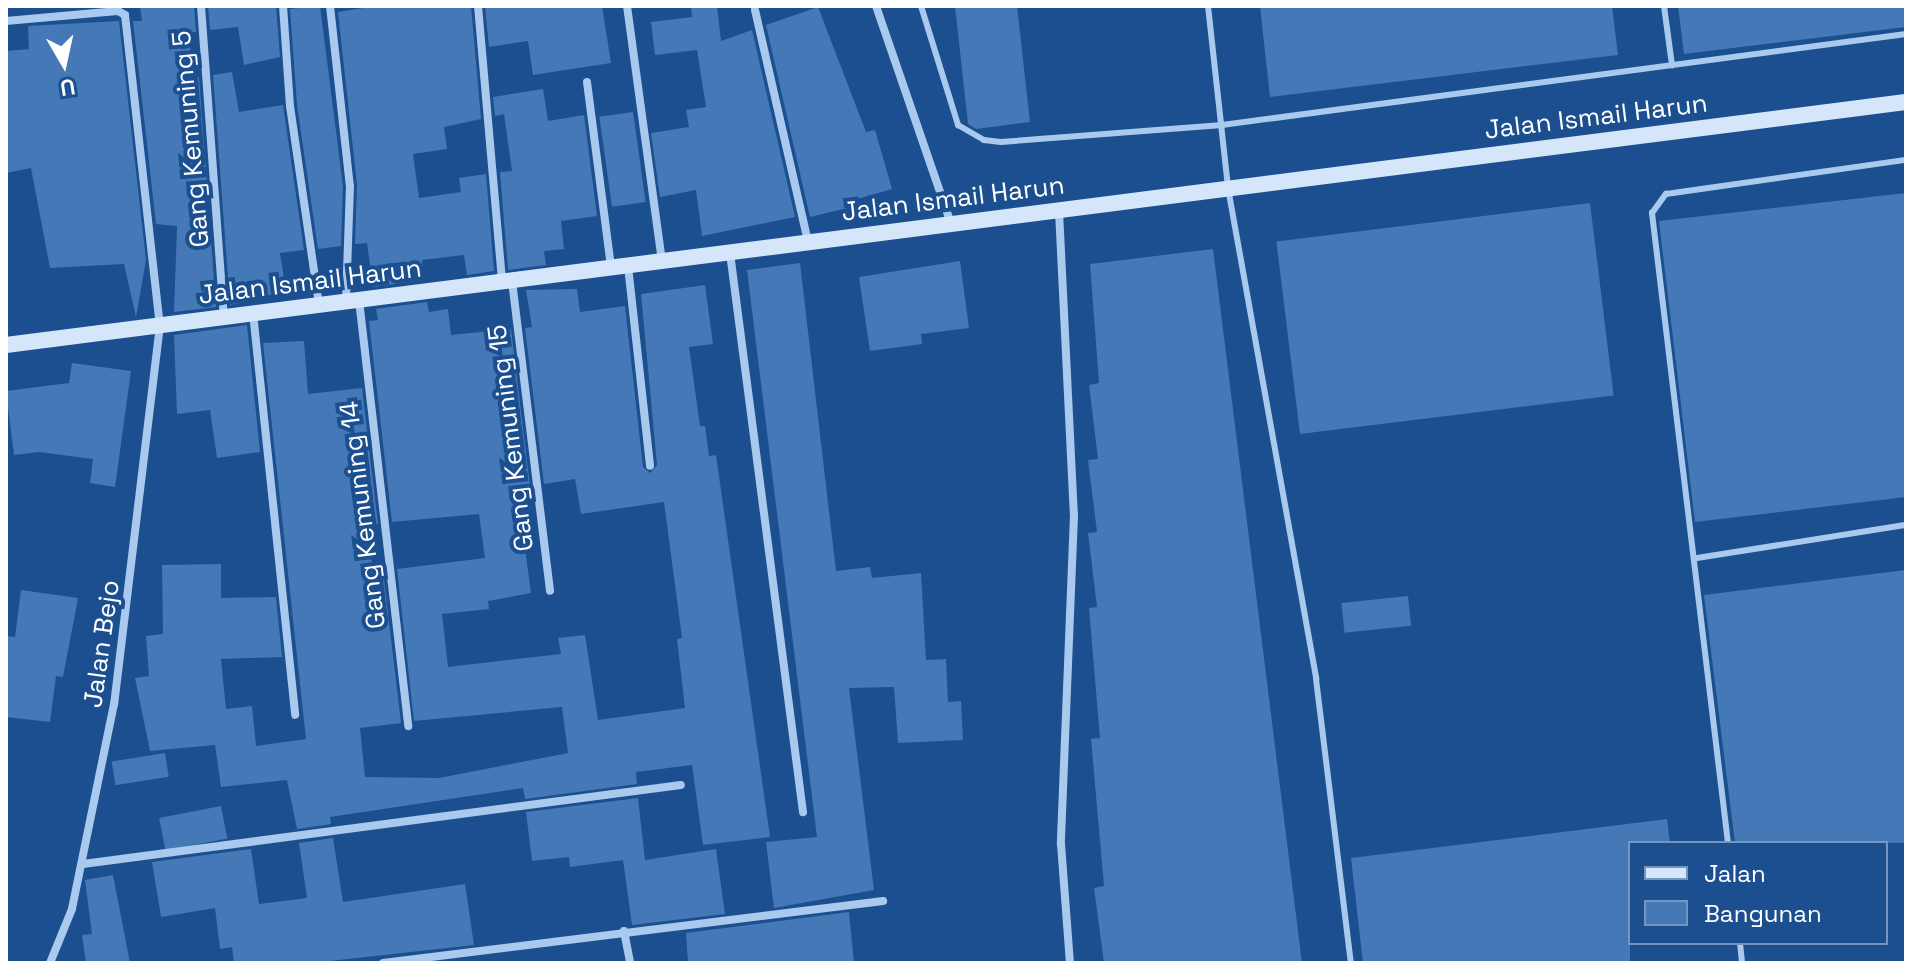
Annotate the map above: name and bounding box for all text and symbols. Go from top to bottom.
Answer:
north arrow [24,24,104,104]
street label: Gang Kemuning 5 [166,29,216,249]
text: U [58,73,77,103]
street label: Jalan Ismail Harun [1483,88,1709,146]
street label: Jalan Ismail Harun [840,170,1066,228]
street label: Jalan Ismail Harun [197,253,423,311]
street label: Gang Kemuning 15 [482,323,540,553]
street label: Gang Kemuning 14 [334,399,392,631]
street label: Jalan Bejo [78,578,126,710]
legend [1628,841,1888,945]
text: Jalan [1704,858,1766,889]
text: Bangunan [1704,898,1822,929]

